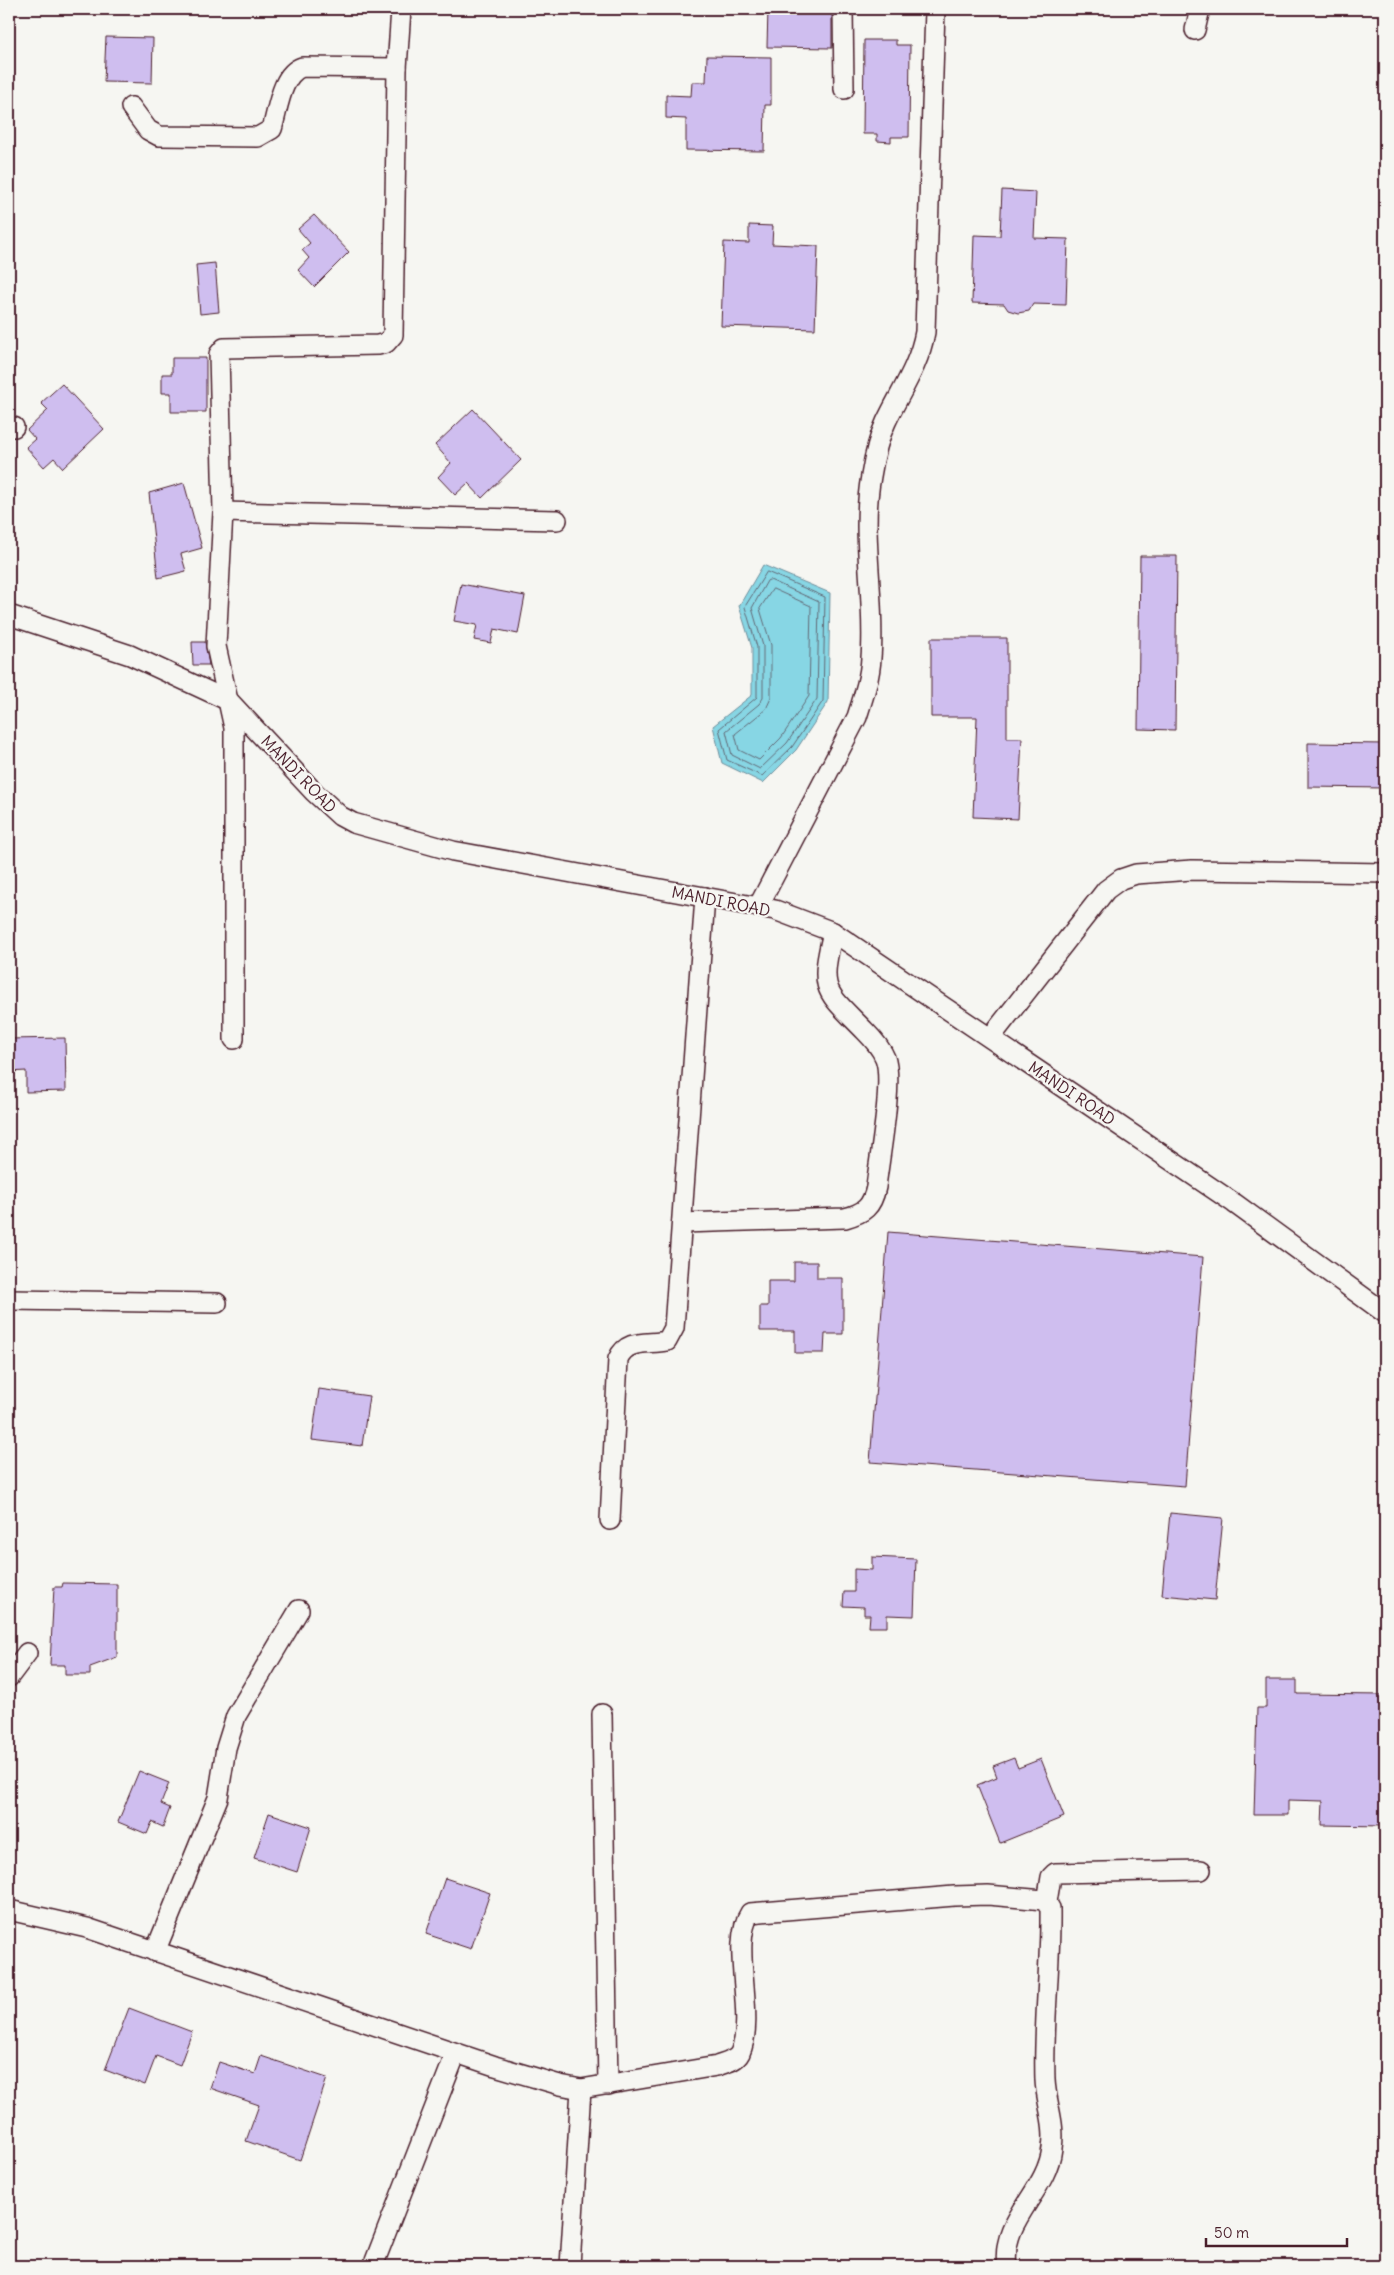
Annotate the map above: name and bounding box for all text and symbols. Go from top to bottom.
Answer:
street label: MANDI ROAD [257,731,341,817]
street label: MANDI ROAD [670,882,772,920]
street label: MANDI ROAD [1025,1057,1119,1129]
scale bar [1206,2215,1348,2247]
text: 50 m [1214,2223,1249,2242]

